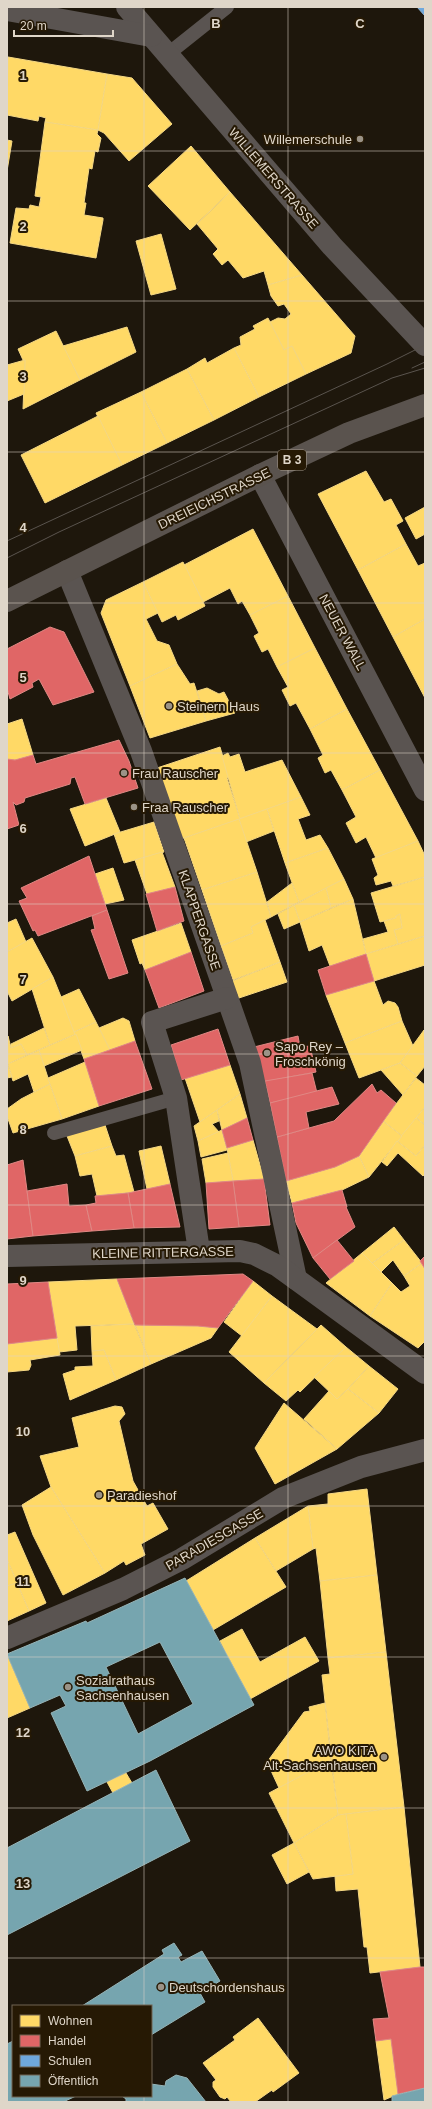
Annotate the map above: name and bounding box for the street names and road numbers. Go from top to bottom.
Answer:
street label: WILLEMERSTRASSE [226,125,322,232]
road number: B 3 [278,450,306,470]
street label: DREIEICHSTRASSE [156,465,273,532]
street label: NEUER WALL [316,592,369,673]
street label: KLAPPERGASSE [175,868,224,972]
street label: KLEINE RITTERGASSE [92,1244,234,1261]
street label: PARADIESGASSE [163,1505,266,1573]

